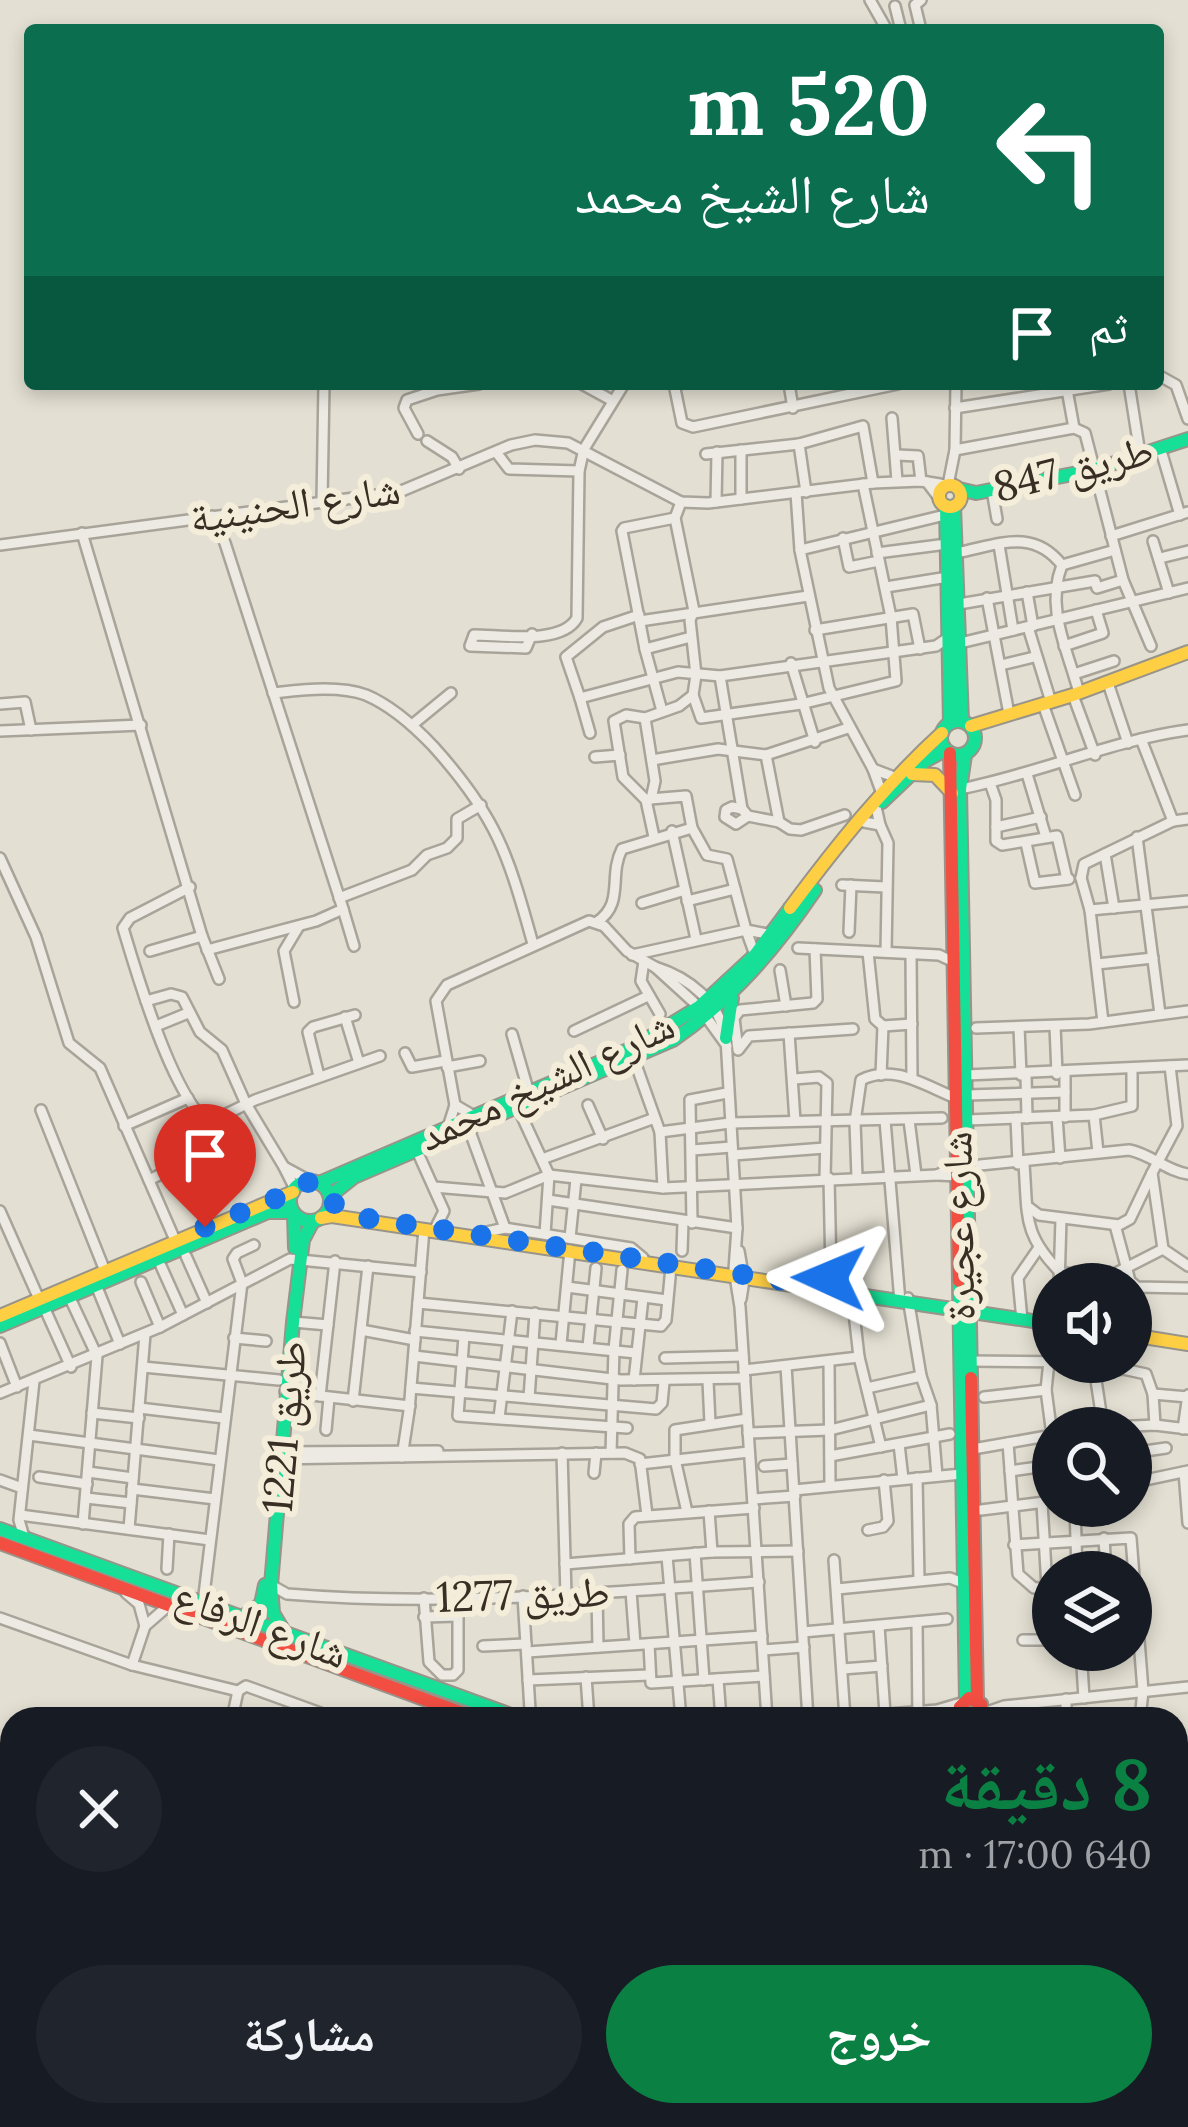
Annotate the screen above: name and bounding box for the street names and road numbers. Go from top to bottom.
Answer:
street label: طريق 847 [987,422,1159,514]
street label: شارع الحنينية [187,462,403,544]
street label: شارع الشيخ محمد [409,997,683,1163]
street label: شارع عجيرة [929,1131,987,1321]
street label: طريق 1221 [250,1339,318,1515]
street label: طريق 1277 [435,1564,611,1624]
street label: شارع الرفاع [167,1568,355,1680]

